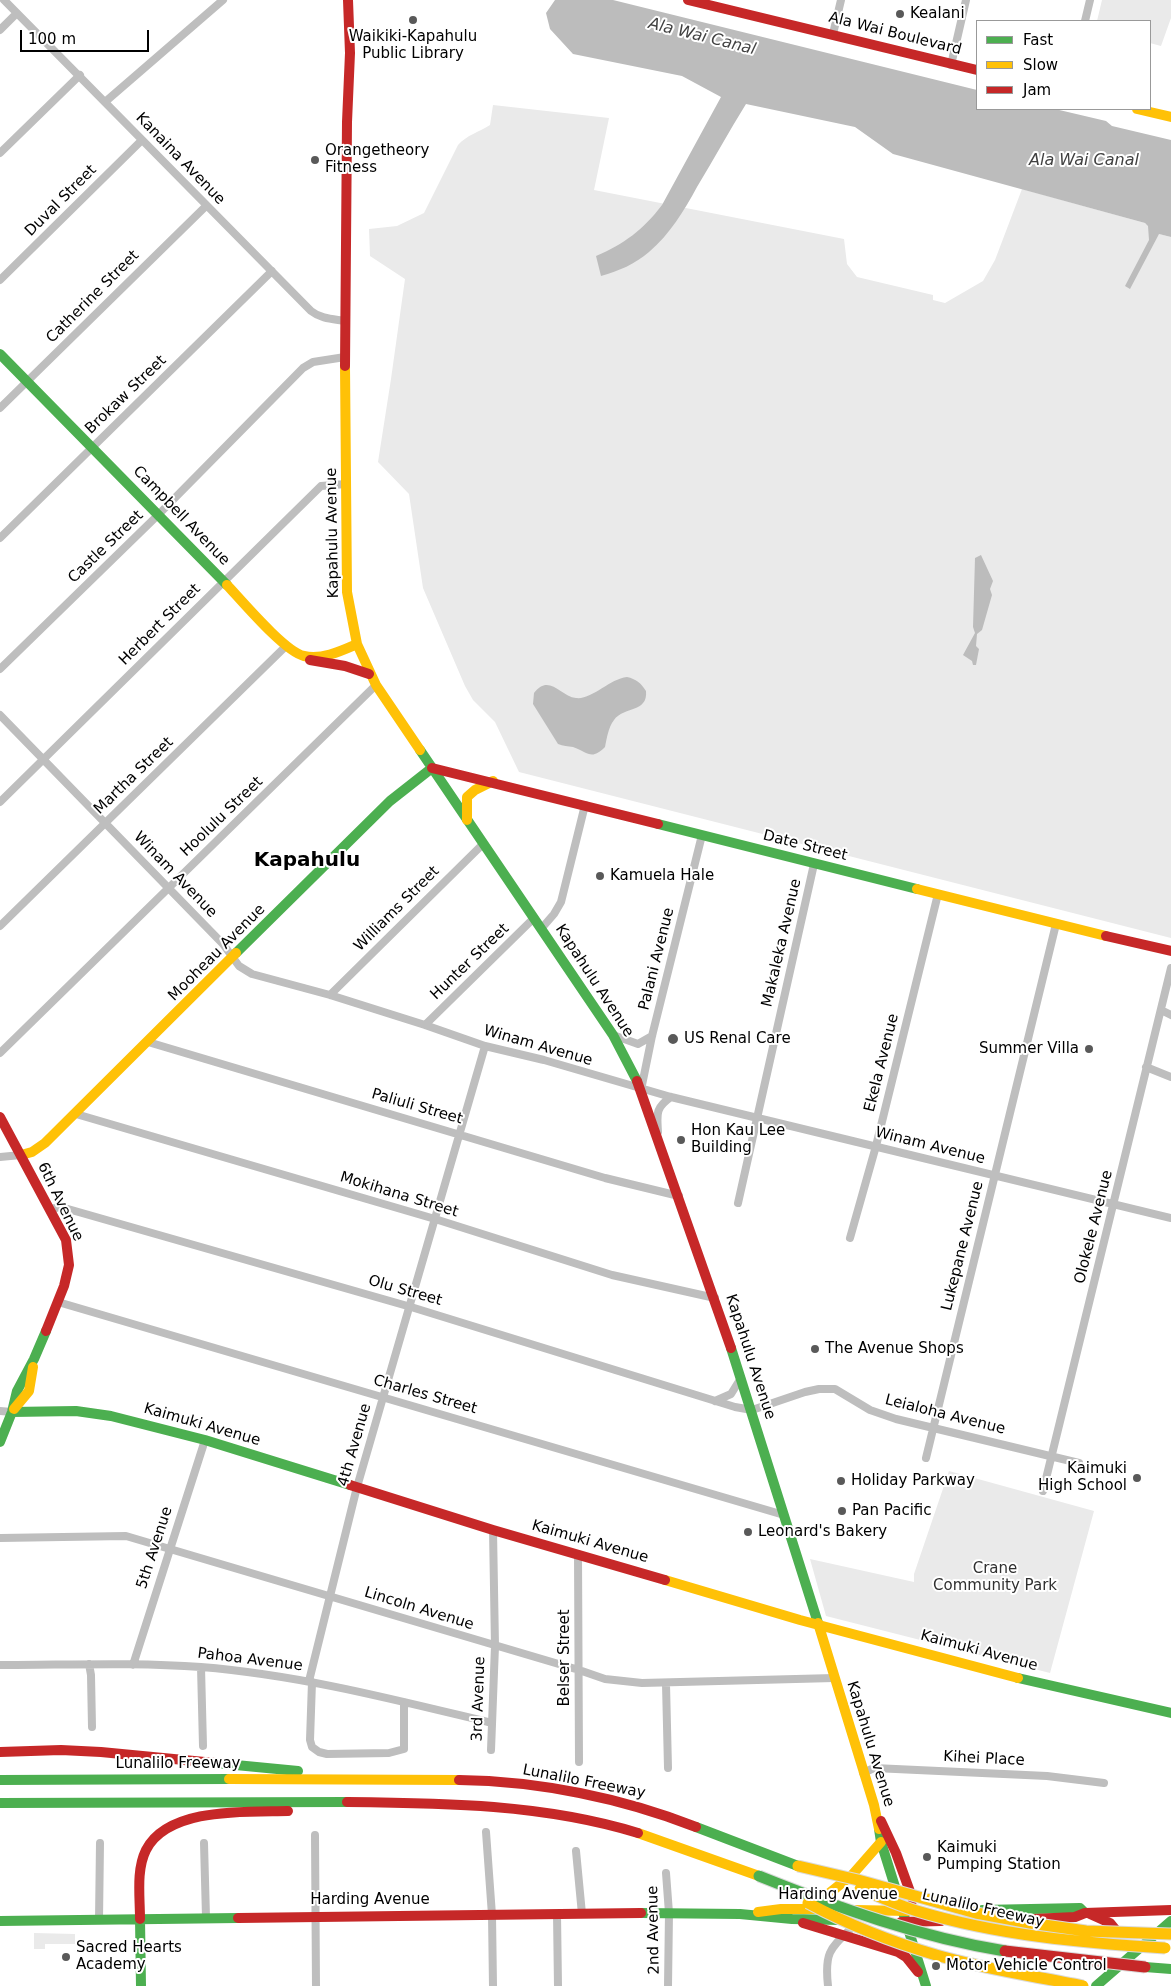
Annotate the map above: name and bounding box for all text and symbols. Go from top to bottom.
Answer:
place label: Kealani [910,5,965,23]
marker: Kealani [894,8,906,20]
street label: Ala Wai Boulevard [827,9,963,59]
marker: Waikiki-Kapahulu Public Library [407,14,419,26]
water label: Ala Wai Canal [646,14,758,60]
scale bar [22,20,151,52]
legend [976,20,1151,110]
place label: Waikiki-Kapahulu Public Library [349,28,477,63]
text: 100 m [28,30,76,48]
text: Fast [1023,31,1053,49]
text: Slow [1023,56,1058,74]
text: Jam [1023,81,1051,99]
street label: Kanaina Avenue [132,109,228,209]
place label: Orangetheory Fitness [325,142,429,177]
water label: Ala Wai Canal [1029,151,1139,171]
marker: Orangetheory Fitness [309,154,321,166]
street label: Duval Street [22,162,100,240]
street label: Catherine Street [43,247,143,347]
street label: Brokaw Street [82,352,170,438]
street label: Campbell Avenue [129,462,233,570]
street label: Kapahulu Avenue [323,468,343,598]
street label: Castle Street [65,507,147,587]
street label: Herbert Street [116,581,204,669]
street label: Martha Street [91,734,177,818]
street label: Hoolulu Street [177,773,267,861]
street label: Date Street [761,827,849,865]
street label: Winam Avenue [129,828,221,922]
district label: Kapahulu [254,849,360,873]
street label: Williams Street [351,863,443,955]
place label: Kamuela Hale [610,867,714,885]
marker: Kamuela Hale [594,870,606,882]
street label: Makaleka Avenue [758,877,806,1009]
street label: Mooheau Avenue [165,901,269,1005]
street label: Palani Avenue [636,906,678,1012]
street label: Hunter Street [427,920,513,1004]
street label: Kapahulu Avenue [551,921,637,1041]
street label: Ekela Avenue [861,1012,903,1114]
street label: Winam Avenue [481,1022,595,1070]
place label: US Renal Care [684,1030,791,1048]
marker: US Renal Care [666,1032,680,1046]
place label: Summer Villa [979,1040,1079,1058]
marker: Summer Villa [1083,1043,1095,1055]
street label: Paliuli Street [369,1085,465,1129]
place label: Hon Kau Lee Building [691,1122,785,1157]
street label: Winam Avenue [873,1124,987,1168]
marker: Hon Kau Lee Building [675,1134,687,1146]
street label: 6th Avenue [33,1160,87,1244]
street label: Mokihana Street [338,1168,460,1222]
street label: Olokele Avenue [1071,1168,1117,1286]
street label: Lukepane Avenue [938,1179,988,1313]
street label: Olu Street [366,1272,444,1310]
street label: Kapahulu Avenue [721,1292,779,1422]
place label: The Avenue Shops [825,1340,964,1358]
marker: The Avenue Shops [809,1343,821,1355]
street label: Charles Street [371,1372,479,1418]
street label: Leialoha Avenue [883,1391,1007,1439]
street label: Kaimuki Avenue [142,1400,262,1450]
street label: 4th Avenue [335,1401,375,1489]
place label: Kaimuki High School [1038,1460,1127,1495]
place label: Holiday Parkway [851,1472,975,1490]
marker: Kaimuki High School [1131,1472,1143,1484]
marker: Holiday Parkway [835,1475,847,1487]
place label: Pan Pacific [852,1502,932,1520]
street label: 5th Avenue [133,1505,177,1591]
marker: Pan Pacific [836,1505,848,1517]
street label: Kaimuki Avenue [530,1517,650,1567]
place label: Leonard's Bakery [758,1523,887,1541]
marker: Leonard's Bakery [742,1526,754,1538]
park label: Crane Community Park [933,1560,1057,1595]
street label: Lincoln Avenue [362,1584,476,1634]
street label: Belser Street [556,1609,574,1707]
street label: Kaimuki Avenue [919,1627,1039,1675]
street label: Pahoa Avenue [196,1645,304,1675]
street label: 3rd Avenue [469,1656,489,1742]
street label: Kapahulu Avenue [842,1679,898,1809]
street label: Kihei Place [943,1748,1025,1770]
street label: Lunalilo Freeway [116,1755,240,1773]
street label: Lunalilo Freeway [521,1761,647,1803]
place label: Kaimuki Pumping Station [937,1839,1061,1874]
marker: Kaimuki Pumping Station [921,1851,933,1863]
street label: 2nd Avenue [644,1885,664,1975]
street label: Harding Avenue [778,1886,898,1904]
street label: Lunalilo Freeway [920,1886,1046,1932]
street label: Harding Avenue [310,1891,430,1909]
place label: Sacred Hearts Academy [76,1939,182,1974]
marker: Sacred Hearts Academy [60,1951,72,1963]
place label: Motor Vehicle Control [946,1957,1107,1975]
marker: Motor Vehicle Control [930,1960,942,1972]

